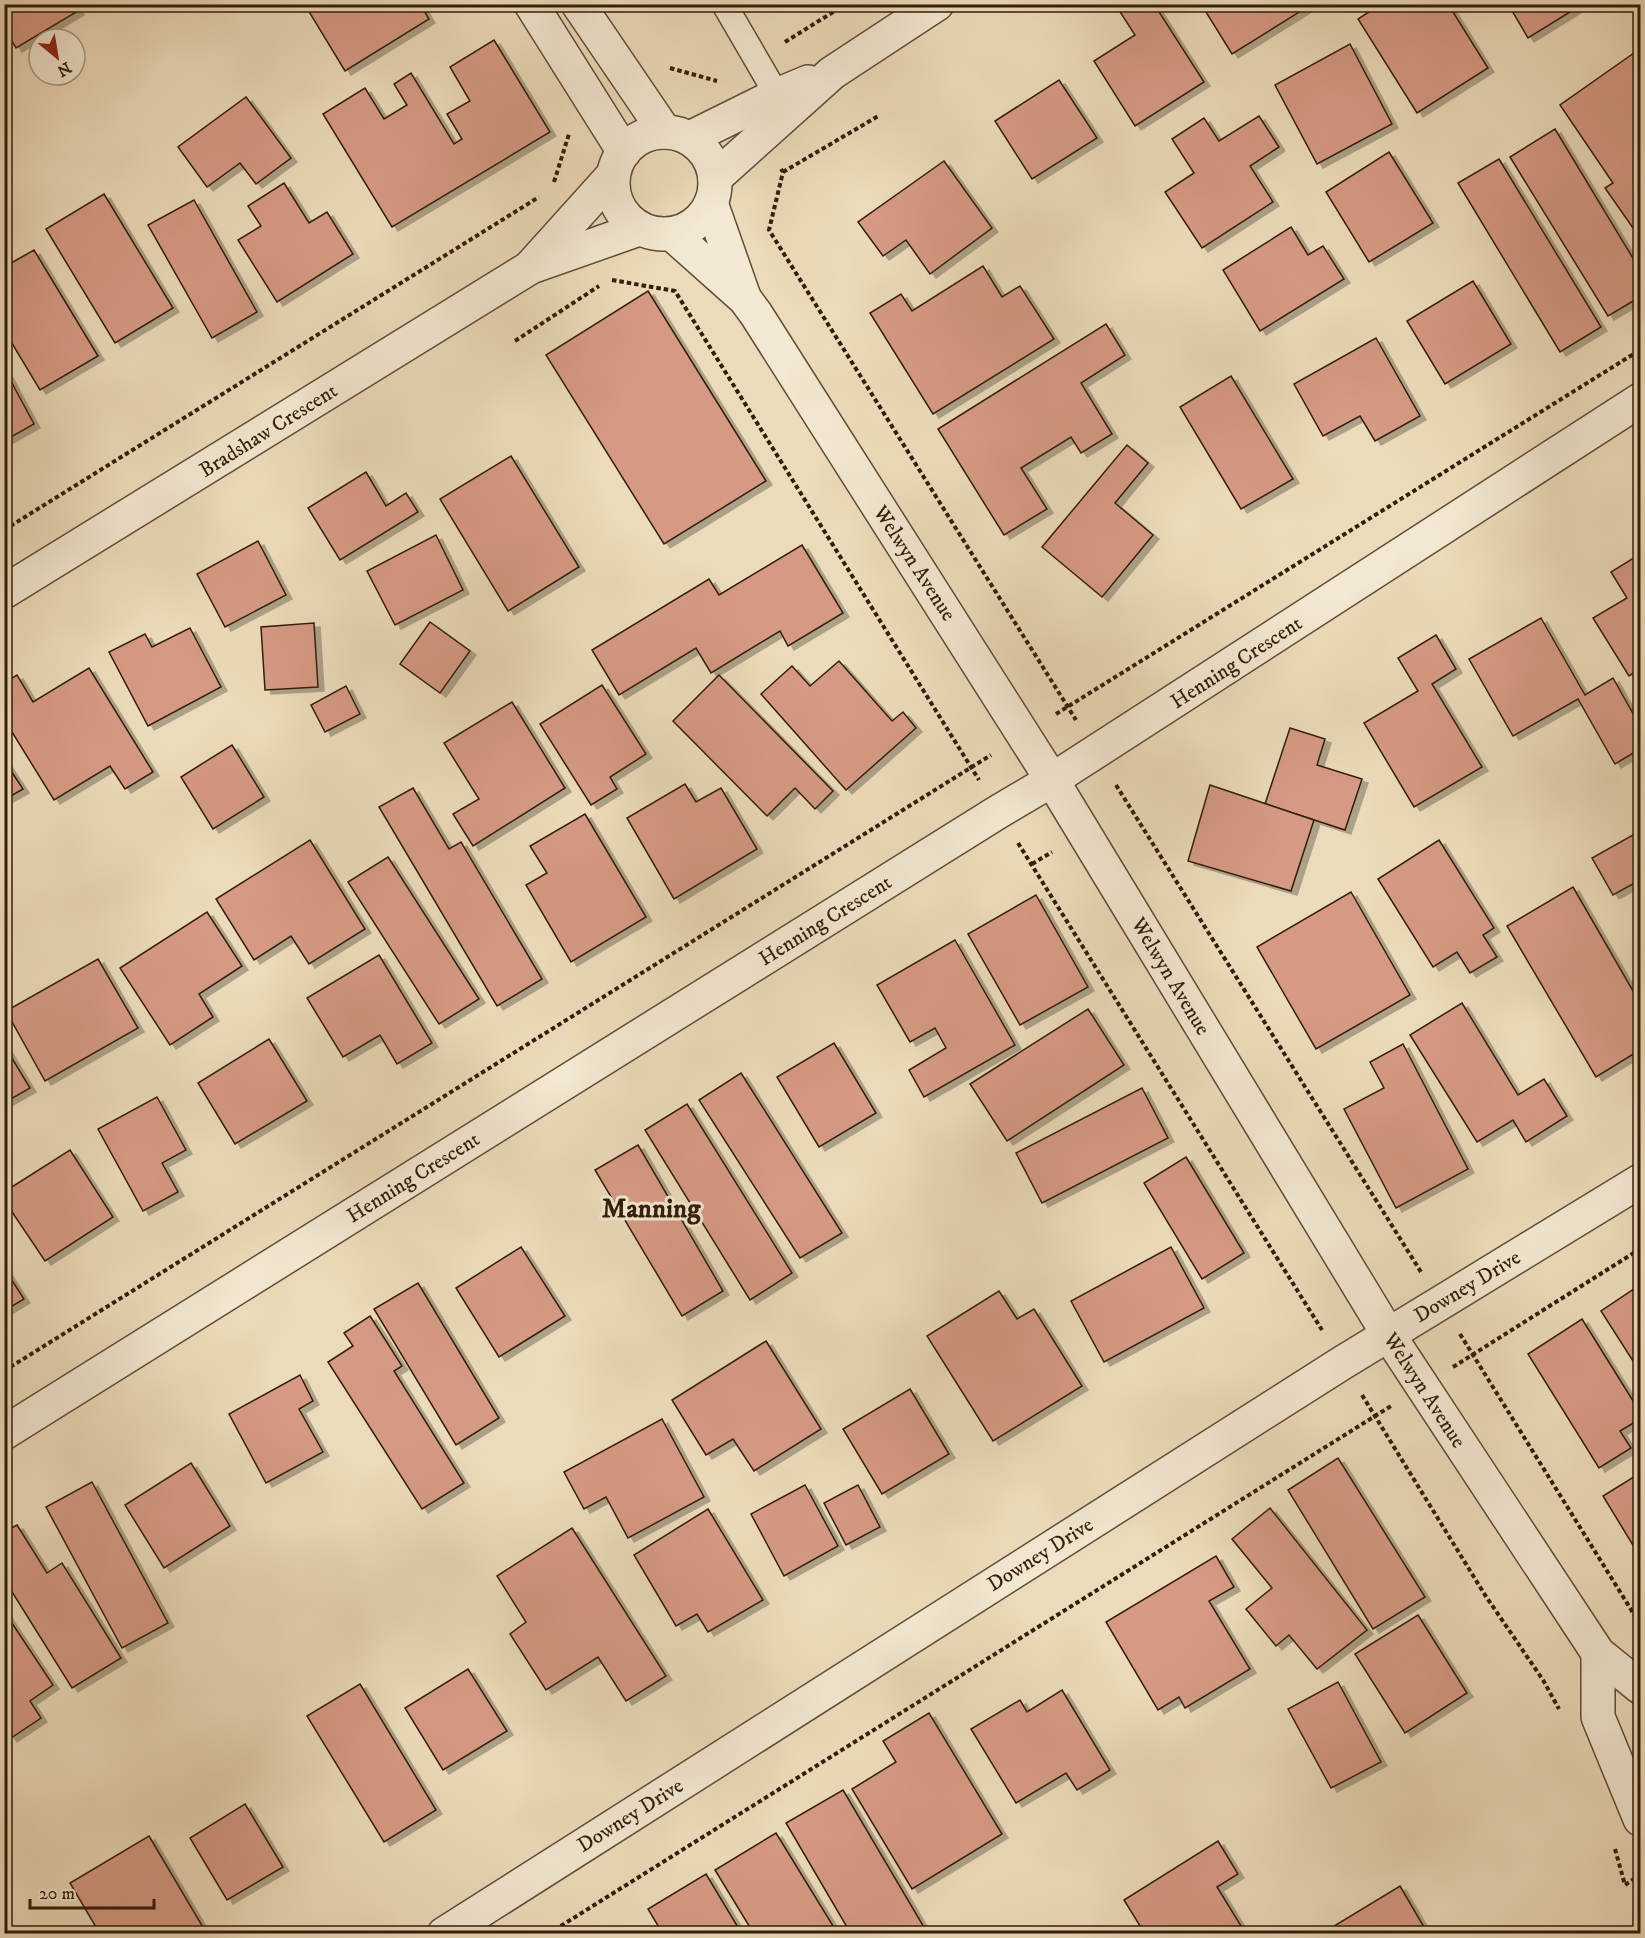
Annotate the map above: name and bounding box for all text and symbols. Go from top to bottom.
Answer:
north arrow [27,27,87,87]
text: N [53,57,75,81]
street label: Bradshaw Crescent [195,378,343,484]
street label: Welwyn Avenue [867,500,961,626]
street label: Henning Crescent [1166,610,1307,715]
street label: Henning Crescent [754,869,897,972]
street label: Welwyn Avenue [1124,912,1216,1040]
street label: Henning Crescent [342,1126,485,1229]
district label: Manning [602,1192,701,1226]
street label: Downey Drive [1409,1245,1526,1329]
street label: Welwyn Avenue [1377,1327,1471,1453]
street label: Downey Drive [983,1512,1099,1598]
street label: Downey Drive [573,1773,689,1859]
scale bar [30,1872,154,1910]
text: 20 m [39,1883,75,1905]

